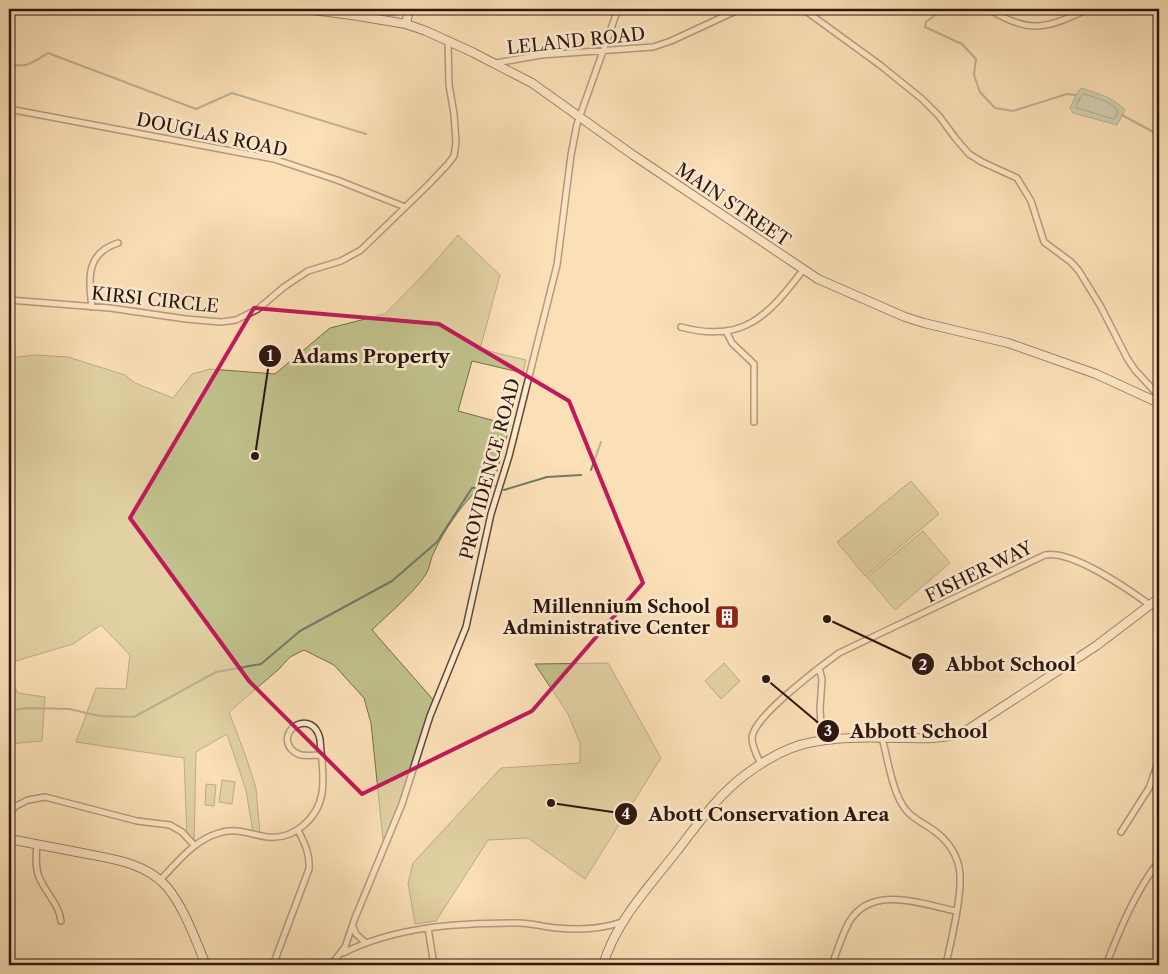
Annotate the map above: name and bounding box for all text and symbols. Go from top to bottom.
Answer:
street label: LELAND ROAD [506,23,646,59]
street label: DOUGLAS ROAD [135,108,289,162]
street label: MAIN STREET [671,159,795,252]
street label: KIRSI CIRCLE [90,282,220,318]
callout: Adams Property [257,339,460,373]
text: Adams Property [291,345,451,368]
text: 1 [267,346,274,365]
street label: PROVIDENCE ROAD [455,376,525,562]
street label: FISHER WAY [922,536,1037,607]
place label: Millennium School Administrative Center [502,596,710,639]
building icon: Millennium School Administrative Center [714,604,740,630]
callout: Abbot School [910,647,1086,681]
text: Abbot School [945,653,1076,676]
text: 2 [919,655,928,674]
callout: Abbott School [815,714,998,748]
text: Abbott School [849,720,988,743]
text: 3 [824,721,832,740]
callout: Abott Conservation Area [613,797,900,831]
text: Abott Conservation Area [648,803,890,826]
text: 4 [622,804,631,823]

